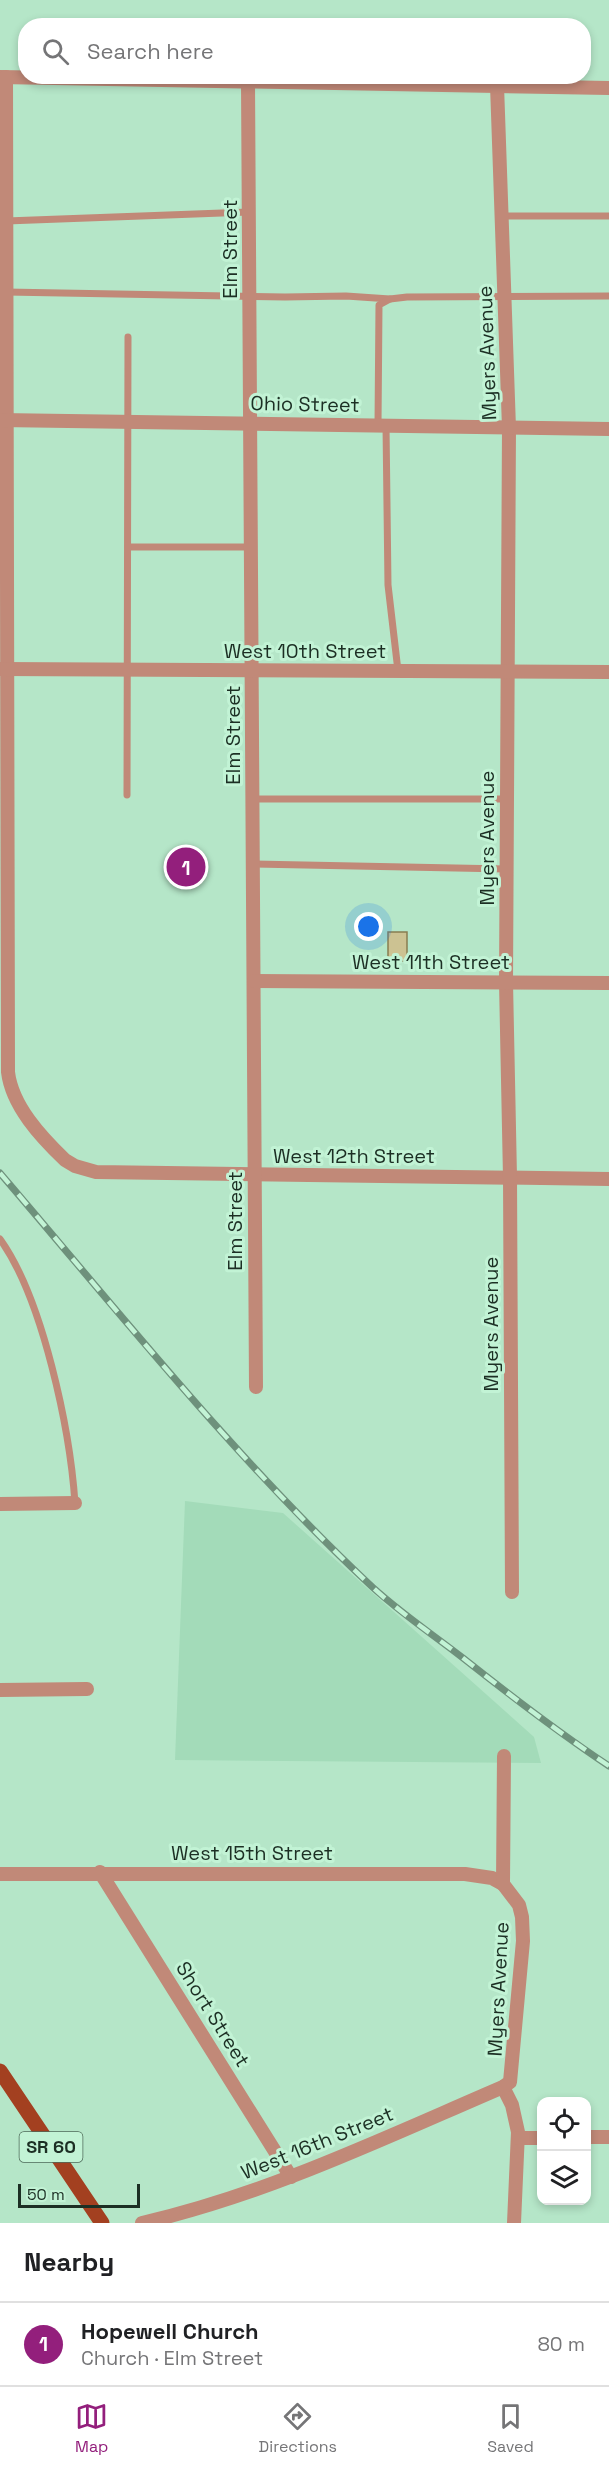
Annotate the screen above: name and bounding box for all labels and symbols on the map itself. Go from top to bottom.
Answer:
street label: Elm Street [217,199,243,299]
street label: Myers Avenue [472,285,502,421]
street label: Ohio Street [250,390,360,418]
street label: West 10th Street [224,638,386,664]
street label: Elm Street [220,685,246,785]
street label: Myers Avenue [474,771,500,905]
pin: 1 [166,844,206,890]
your location [354,912,383,941]
street label: West 11th Street [352,949,510,975]
street label: West 12th Street [273,1143,435,1169]
street label: Elm Street [222,1171,248,1271]
street label: Myers Avenue [478,1257,504,1391]
street label: West 15th Street [171,1840,333,1866]
street label: Myers Avenue [481,1921,515,2057]
street label: Short Street [170,1956,256,2072]
street label: West 16th Street [237,2101,397,2185]
road number: SR 60 [20,2132,82,2162]
scale bar [18,2181,140,2208]

